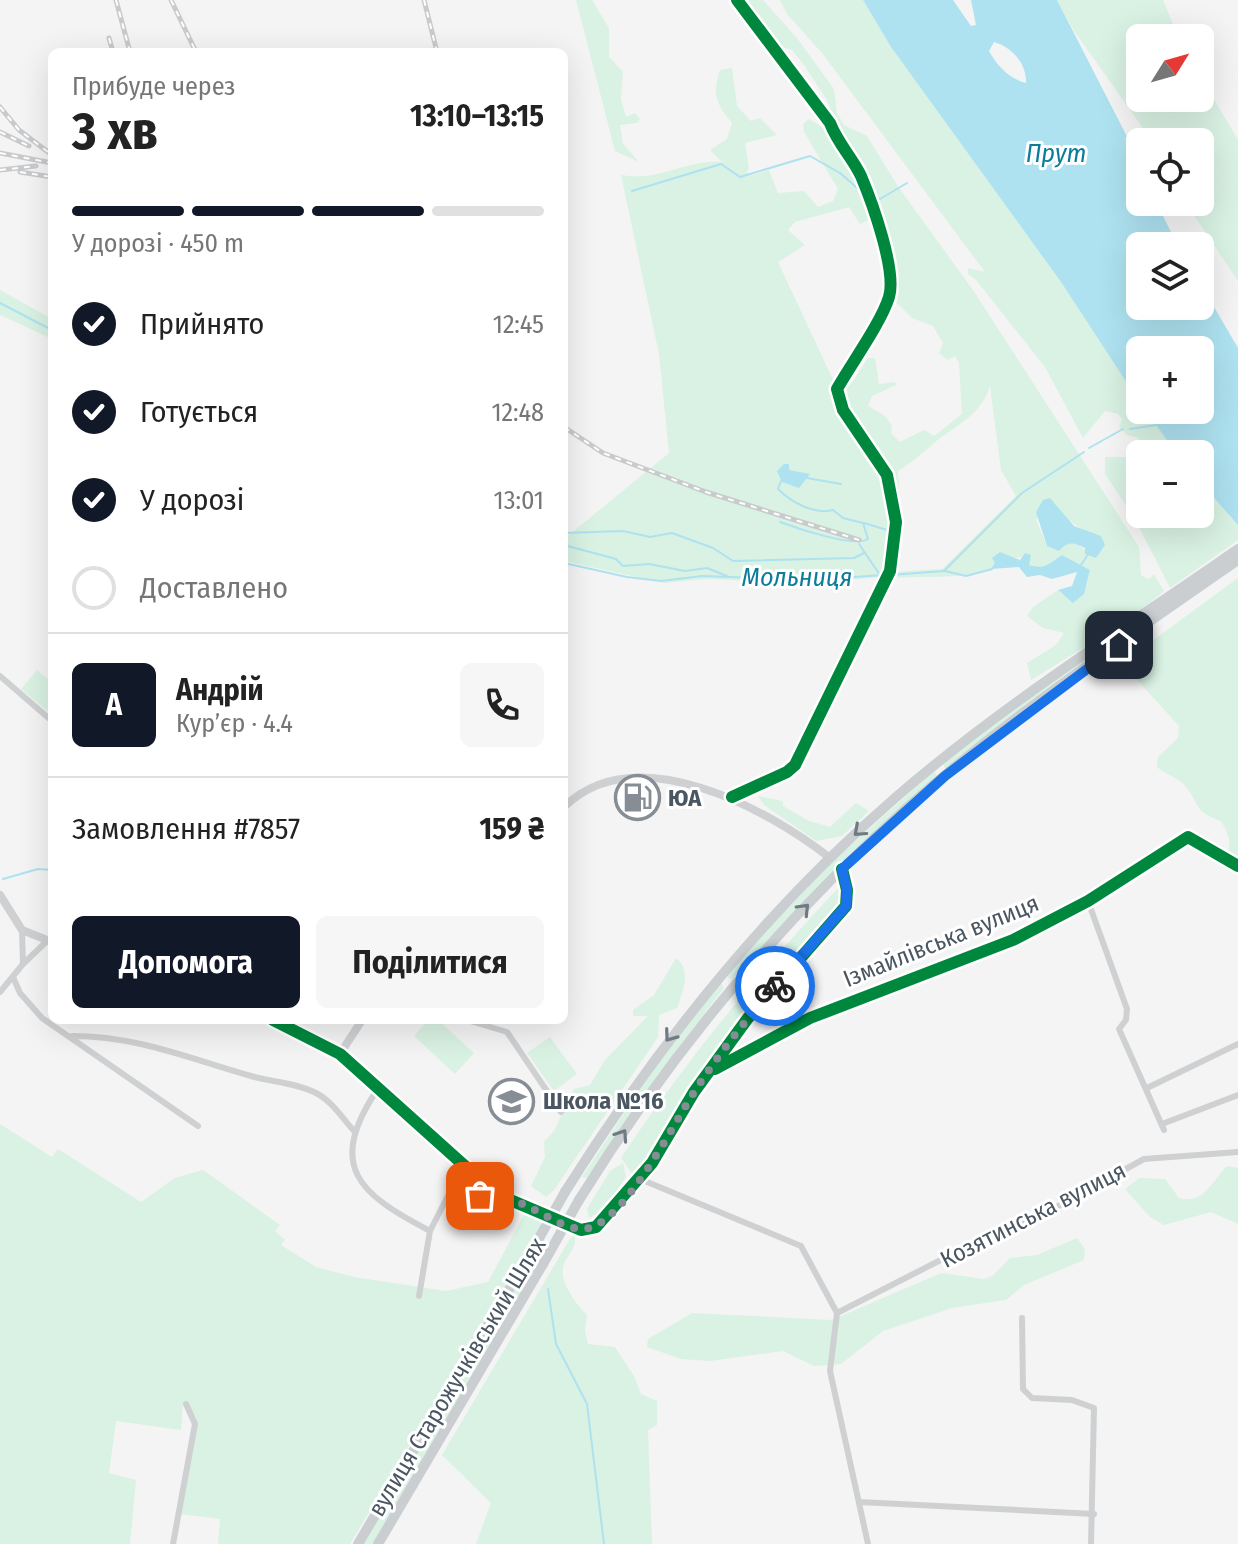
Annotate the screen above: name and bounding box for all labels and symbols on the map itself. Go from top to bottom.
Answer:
north arrow [1126,24,1214,112]
water label: Прут [1026,138,1086,169]
water label: Мольниця [742,562,852,593]
pin [1085,611,1153,679]
fuel station icon: ЮА [613,774,661,822]
place label: ЮА [668,784,702,812]
one-way arrow [854,822,868,837]
street label: Ізмайлівська вулиця [839,889,1043,993]
one-way arrow [795,904,810,918]
courier [735,946,815,1026]
one-way arrow [666,1028,680,1042]
school or university icon: Школа №16 [488,1077,536,1125]
place label: Школа №16 [543,1087,664,1115]
one-way arrow [612,1130,627,1144]
street label: Козятинська вулиця [936,1156,1130,1274]
pin [446,1162,514,1230]
street label: вулиця Старожучківський Шлях [363,1232,552,1521]

